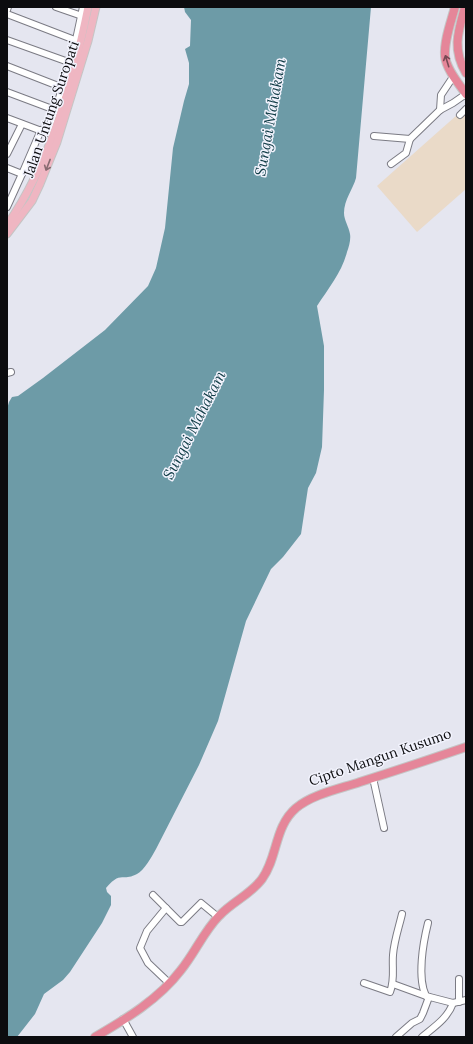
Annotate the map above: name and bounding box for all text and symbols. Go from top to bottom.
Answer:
street label: Jalan Untung Suropati [19,38,83,181]
one-way arrow [443,54,450,67]
water label: Sungai Mahakam [250,57,290,177]
one-way arrow [43,158,51,170]
water label: Sungai Mahakam [158,368,230,482]
street label: Cipto Mangun Kusumo [306,724,454,790]

